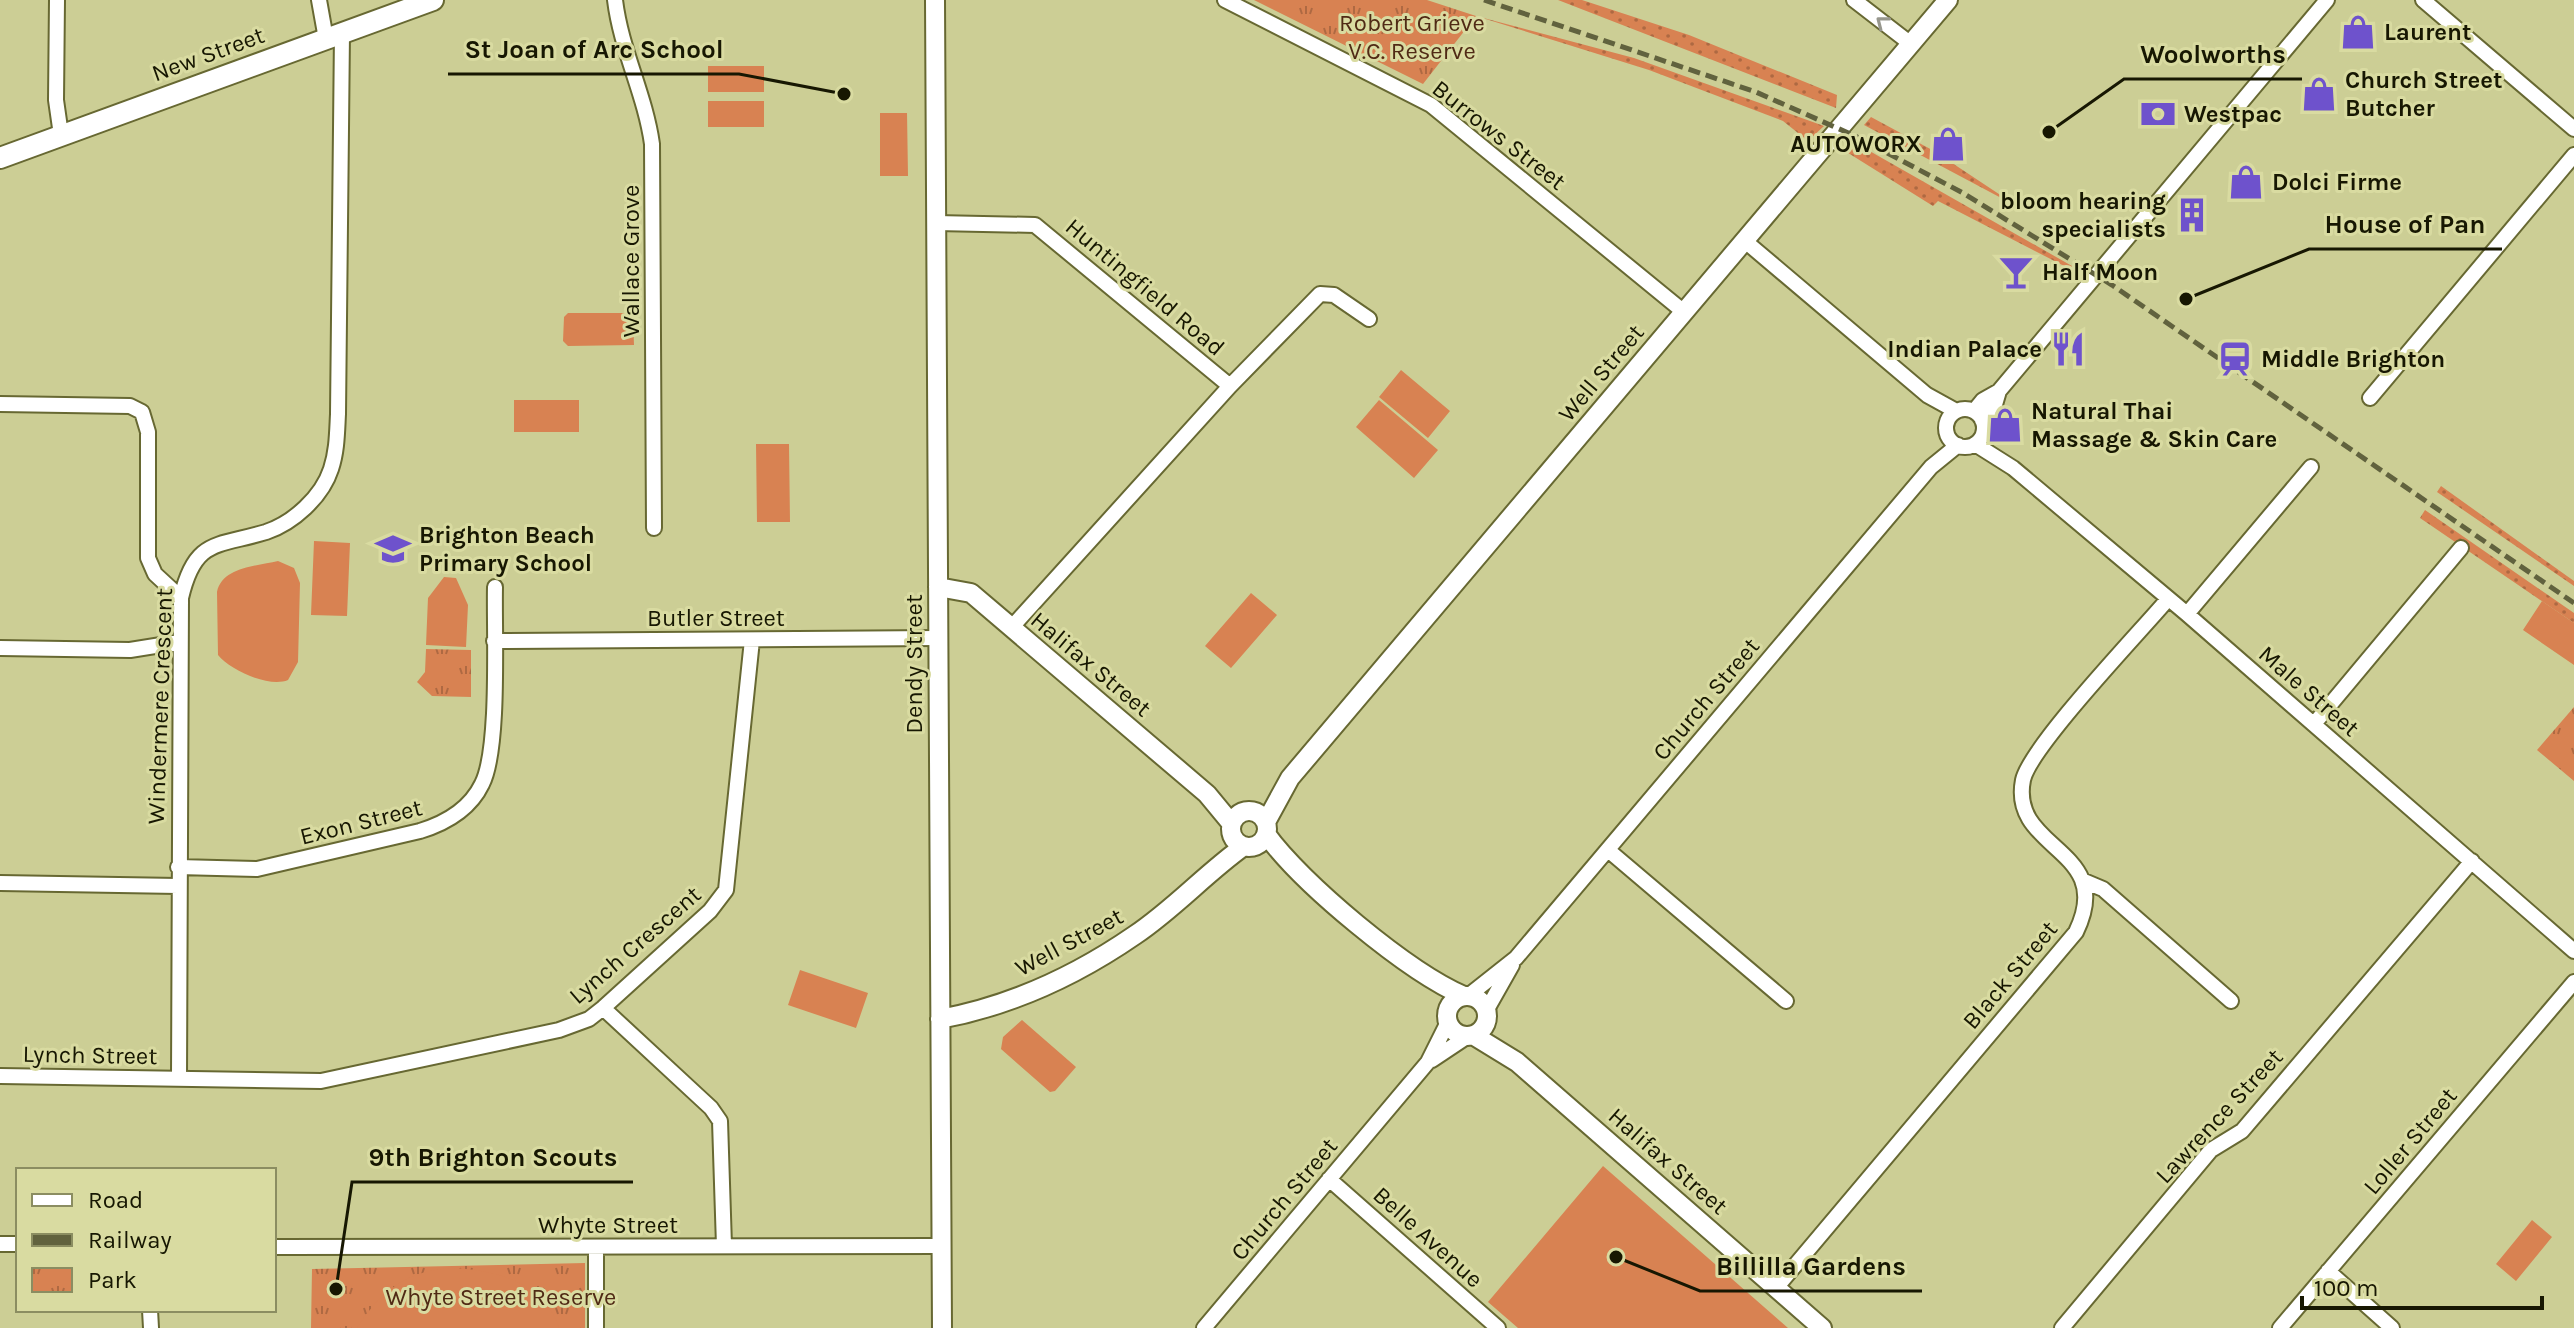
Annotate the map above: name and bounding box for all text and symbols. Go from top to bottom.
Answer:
park label: Robert Grieve V.C. Reserve [1339,9,1485,65]
shop icon: Laurent [2339,13,2377,51]
one-way arrow [1876,18,1891,32]
place label: Laurent [2384,18,2472,46]
street label: New Street [148,21,268,87]
callout: St Joan of Arc School [448,24,739,74]
callout: Woolworths [2124,29,2302,79]
text: St Joan of Arc School [464,34,724,65]
text: Woolworths [2140,39,2286,70]
place label: Church Street Butcher [2345,66,2502,122]
street label: Burrows Street [1427,74,1571,196]
shop icon: Church Street Butcher [2300,75,2338,113]
bank icon: Westpac [2139,95,2177,133]
place label: Westpac [2184,100,2282,128]
shop icon: AUTOWORX [1929,125,1967,163]
place label: AUTOWORX [1790,130,1922,158]
shop icon: Dolci Firme [2227,163,2265,201]
place label: Dolci Firme [2272,168,2402,196]
street label: Wallace Grove [617,185,645,337]
place label: bloom hearing specialists [2000,187,2166,243]
building icon: bloom hearing specialists [2173,196,2211,234]
callout: House of Pan [2309,199,2502,249]
text: House of Pan [2325,209,2485,240]
street label: Huntingfield Road [1060,212,1230,362]
bar icon: Half Moon [1997,253,2035,291]
place label: Half Moon [2042,258,2158,286]
street label: Well Street [1552,319,1650,427]
restaurant icon: Indian Palace [2049,330,2087,368]
place label: Indian Palace [1887,335,2042,363]
station icon: Middle Brighton [2216,340,2254,378]
place label: Middle Brighton [2261,345,2445,373]
place label: Natural Thai Massage & Skin Care [2031,397,2277,453]
shop icon: Natural Thai Massage & Skin Care [1986,406,2024,444]
place label: Brighton Beach Primary School [419,521,595,577]
school or university icon: Brighton Beach Primary School [374,530,412,568]
street label: Windermere Crescent [142,587,178,825]
street label: Dendy Street [900,594,928,734]
street label: Butler Street [647,604,785,632]
street label: Halifax Street [1025,606,1157,722]
street label: Church Street [1647,632,1765,766]
street label: Male Street [2253,640,2365,742]
street label: Exon Street [297,793,425,851]
street label: Lynch Crescent [563,880,707,1010]
street label: Well Street [1010,902,1128,982]
street label: Black Street [1957,915,2063,1035]
street label: Lynch Street [22,1040,158,1070]
street label: Lawrence Street [2150,1043,2288,1189]
street label: Loller Street [2357,1082,2463,1200]
street label: Halifax Street [1603,1102,1733,1220]
callout: 9th Brighton Scouts [352,1132,633,1182]
street label: Church Street [1225,1132,1343,1266]
text: 9th Brighton Scouts [369,1142,617,1173]
legend [16,1168,276,1312]
street label: Belle Avenue [1367,1181,1489,1293]
text: Road [88,1186,143,1214]
street label: Whyte Street [538,1211,678,1239]
text: Railway [88,1226,172,1254]
callout: Billilla Gardens [1700,1241,1922,1291]
text: Billilla Gardens [1716,1251,1906,1282]
scale bar [2302,1260,2542,1310]
text: Park [88,1266,137,1294]
text: 100 m [2314,1274,2379,1302]
park label: Whyte Street Reserve [386,1283,616,1311]

